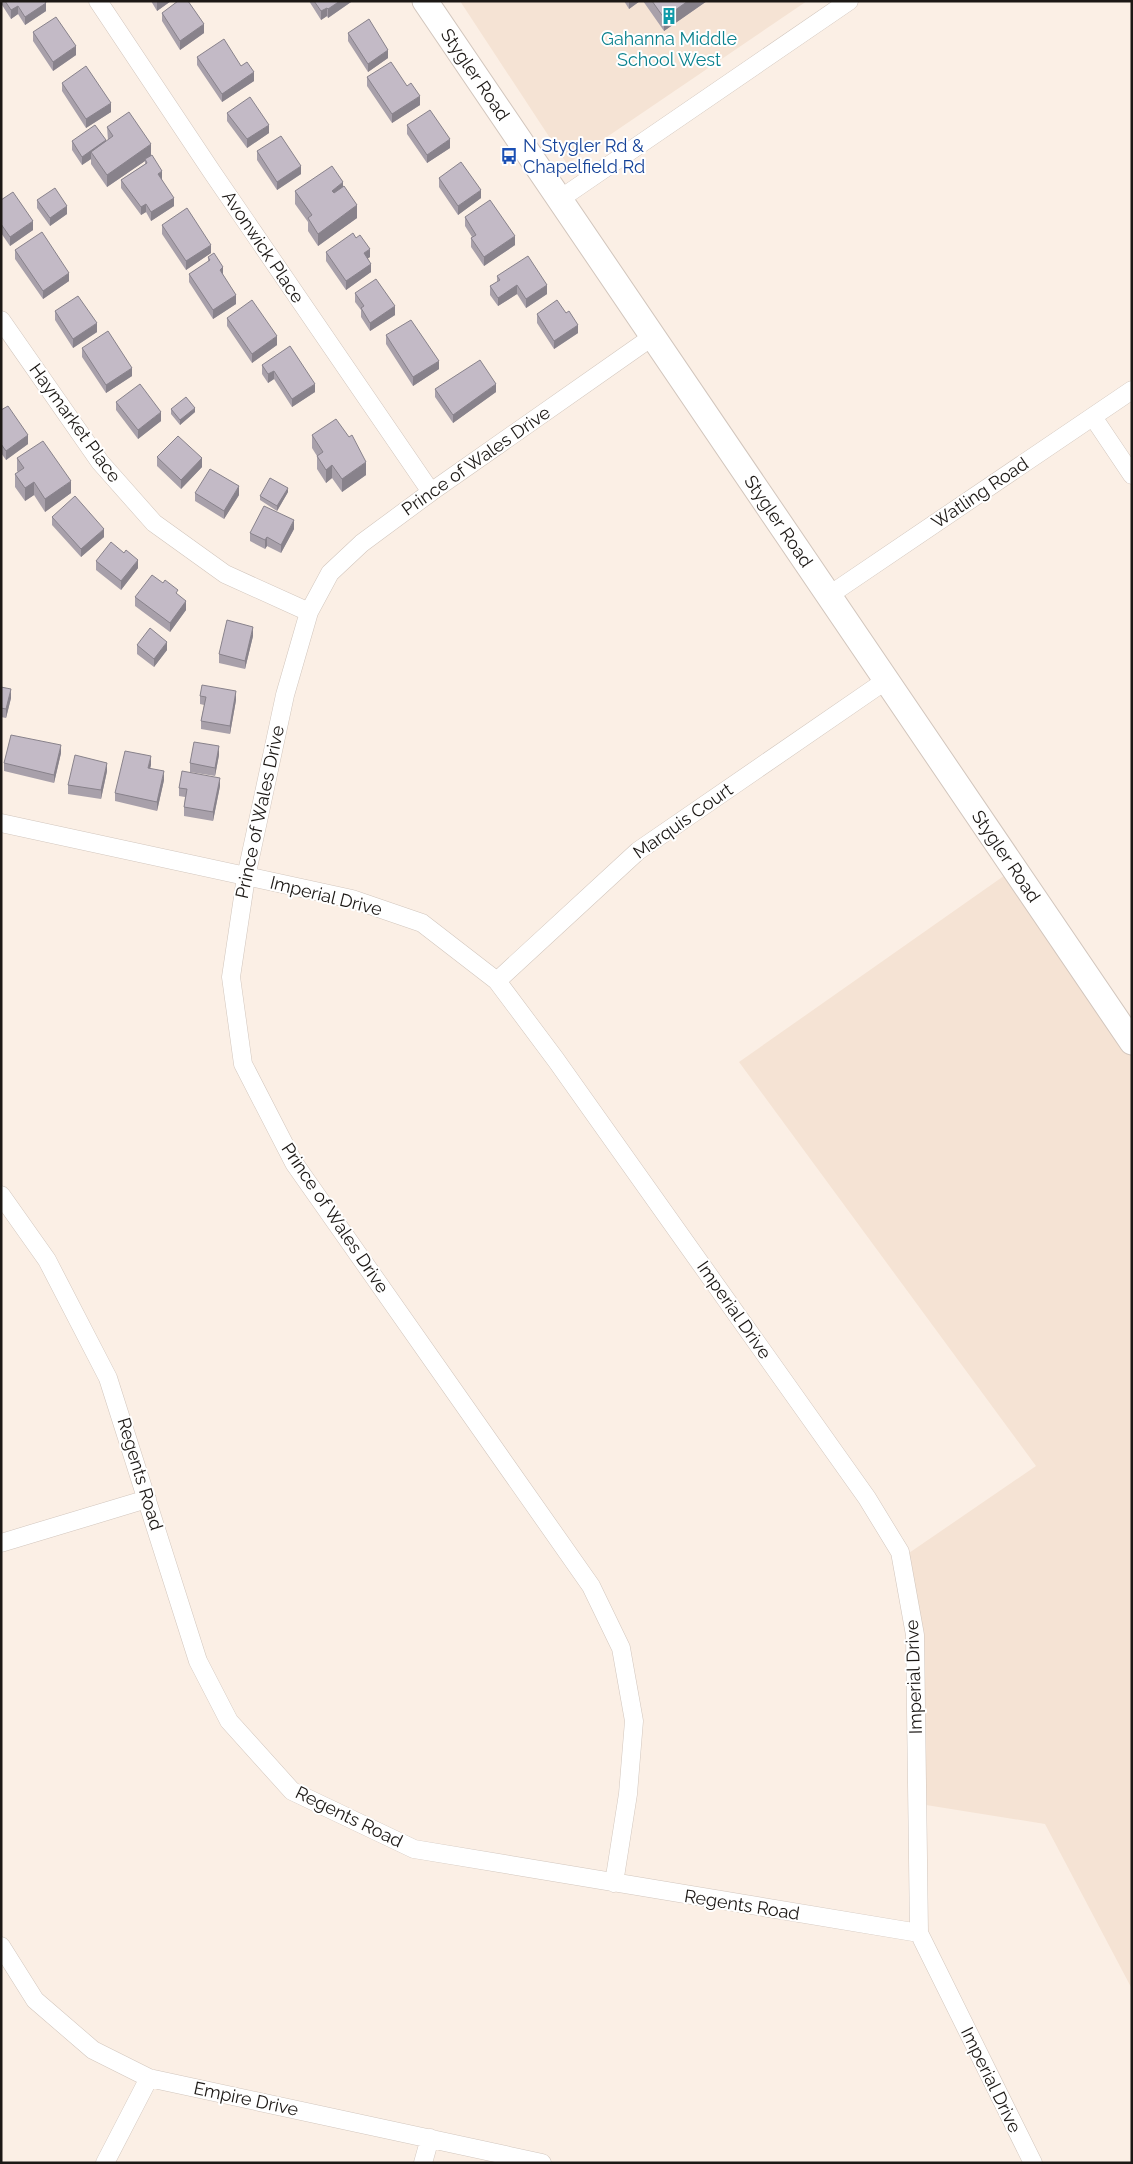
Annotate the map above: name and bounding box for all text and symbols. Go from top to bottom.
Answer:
building icon: Gahanna Middle School West [659,6,679,26]
street label: Stygler Road [437,24,514,124]
place label: Gahanna Middle School West [601,28,737,70]
place label: N Stygler Rd & Chapelfield Rd [523,135,645,177]
bus stop icon: N Stygler Rd & Chapelfield Rd [499,146,519,166]
street label: Avonwick Place [218,187,309,307]
street label: Haymarket Place [25,359,126,486]
street label: Prince of Wales Drive [397,401,554,520]
street label: Watling Road [927,453,1032,533]
street label: Stygler Road [740,471,817,571]
street label: Prince of Wales Drive [231,723,288,900]
street label: Marquis Court [629,779,737,863]
street label: Stygler Road [968,806,1045,906]
street label: Imperial Drive [268,871,385,920]
street label: Prince of Wales Drive [277,1139,394,1297]
street label: Imperial Drive [693,1257,776,1363]
street label: Regents Road [113,1415,168,1533]
street label: Imperial Drive [901,1619,926,1735]
street label: Regents Road [292,1782,406,1852]
street label: Regents Road [683,1885,801,1924]
street label: Imperial Drive [957,2024,1026,2136]
street label: Empire Drive [192,2077,301,2120]

